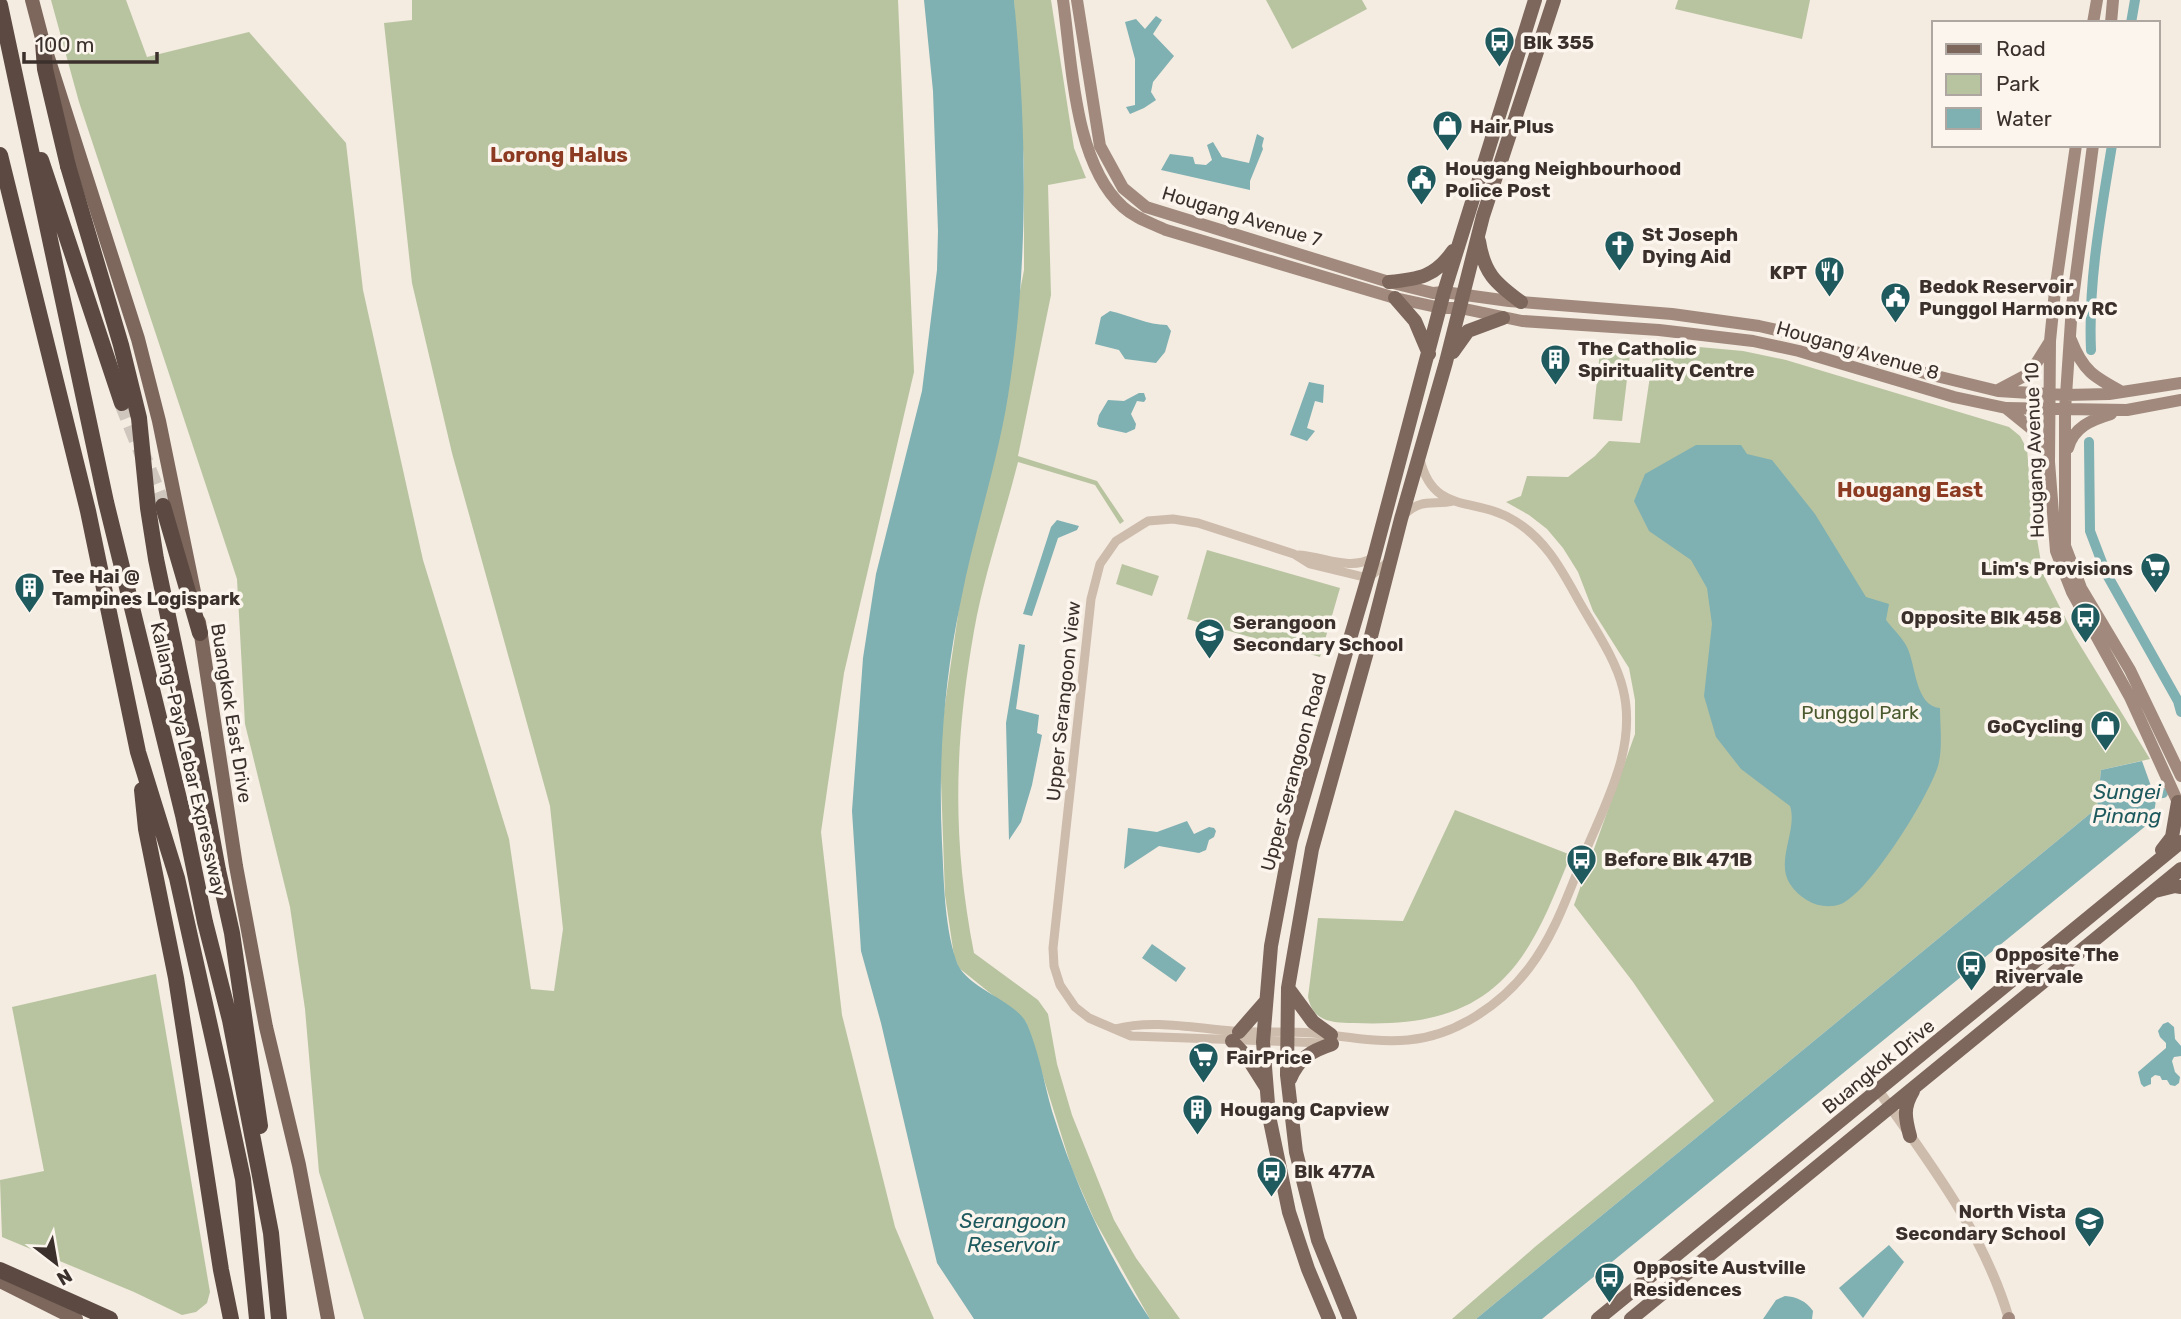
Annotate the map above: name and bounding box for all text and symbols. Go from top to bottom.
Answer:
scale bar [24,21,158,65]
legend [1932,21,2160,147]
bus stop icon: Blk 355 [1483,25,1517,69]
place label: Blk 355 [1523,31,1594,54]
text: 100 m [35,32,94,57]
text: Road [1996,36,2046,61]
text: Park [1996,71,2040,96]
text: Water [1996,106,2052,131]
shop icon: Hair Plus [1430,109,1464,153]
place label: Hair Plus [1470,115,1554,138]
district label: Lorong Halus [490,142,628,167]
place label: Hougang Neighbourhood Police Post [1445,157,1681,202]
public building icon: Hougang Neighbourhood Police Post [1405,162,1439,206]
street label: Hougang Avenue 7 [1159,181,1325,252]
place label: St Joseph Dying Aid [1642,223,1738,268]
church icon: St Joseph Dying Aid [1602,228,1636,272]
restaurant icon: KPT [1813,255,1847,299]
place label: KPT [1770,261,1807,284]
place label: Bedok Reservoir Punggol Harmony RC [1919,275,2118,320]
public building icon: Bedok Reservoir Punggol Harmony RC [1879,280,1913,324]
street label: Hougang Avenue 8 [1774,316,1942,385]
place label: The Catholic Spirituality Centre [1578,337,1754,382]
building icon: The Catholic Spirituality Centre [1538,342,1572,386]
street label: Hougang Avenue 10 [2020,362,2049,538]
district label: Hougang East [1837,477,1983,502]
supermarket icon: Lim's Provisions [2139,551,2173,595]
place label: Lim's Provisions [1981,557,2133,580]
place label: Tee Hai @ Tampines Logispark [52,565,240,610]
building icon: Tee Hai @ Tampines Logispark [12,570,46,614]
street label: Upper Serangoon View [1042,600,1085,802]
bus stop icon: Opposite Blk 458 [2068,600,2102,644]
place label: Opposite Blk 458 [1901,606,2062,629]
place label: Serangoon Secondary School [1233,611,1403,656]
school or university icon: Serangoon Secondary School [1193,616,1227,660]
street label: Kallang-Paya Lebar Expressway [146,620,231,899]
street label: Buangkok East Drive [206,622,257,805]
street label: Upper Serangoon Road [1256,671,1331,874]
park label: Punggol Park [1801,701,1919,724]
shop icon: GoCycling [2089,709,2123,753]
place label: GoCycling [1987,715,2083,738]
water label: Sungei Pinang [2093,779,2162,828]
bus stop icon: Before Blk 471B [1564,842,1598,886]
place label: Before Blk 471B [1604,848,1752,871]
place label: Opposite The Rivervale [1995,943,2119,988]
bus stop icon: Opposite The Rivervale [1955,948,1989,992]
street label: Buangkok Drive [1818,1014,1939,1119]
supermarket icon: FairPrice [1186,1040,1220,1084]
place label: FairPrice [1226,1046,1312,1069]
building icon: Hougang Capview [1180,1092,1214,1136]
place label: Hougang Capview [1220,1098,1389,1121]
bus stop icon: Blk 477A [1254,1154,1288,1198]
place label: Blk 477A [1294,1160,1375,1183]
place label: North Vista Secondary School [1896,1200,2066,1245]
school or university icon: North Vista Secondary School [2072,1205,2106,1249]
water label: Serangoon Reservoir [959,1208,1067,1257]
north arrow [21,1228,91,1298]
place label: Opposite Austville Residences [1633,1256,1806,1301]
bus stop icon: Opposite Austville Residences [1593,1261,1627,1305]
text: N [53,1264,76,1291]

